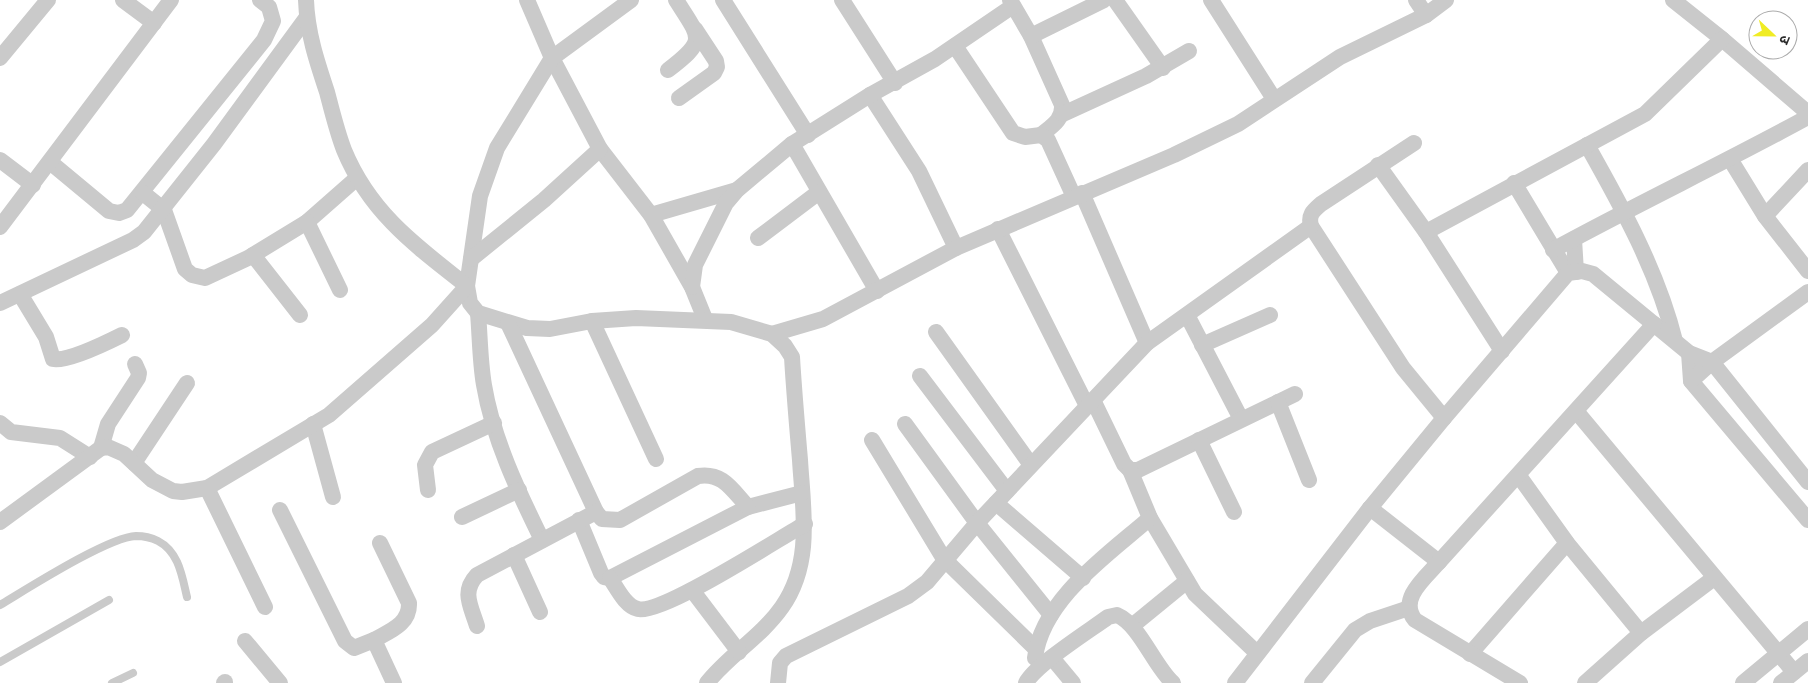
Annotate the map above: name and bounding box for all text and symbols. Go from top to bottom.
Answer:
north arrow [1748,10,1798,60]
text: उ [1775,33,1794,47]

